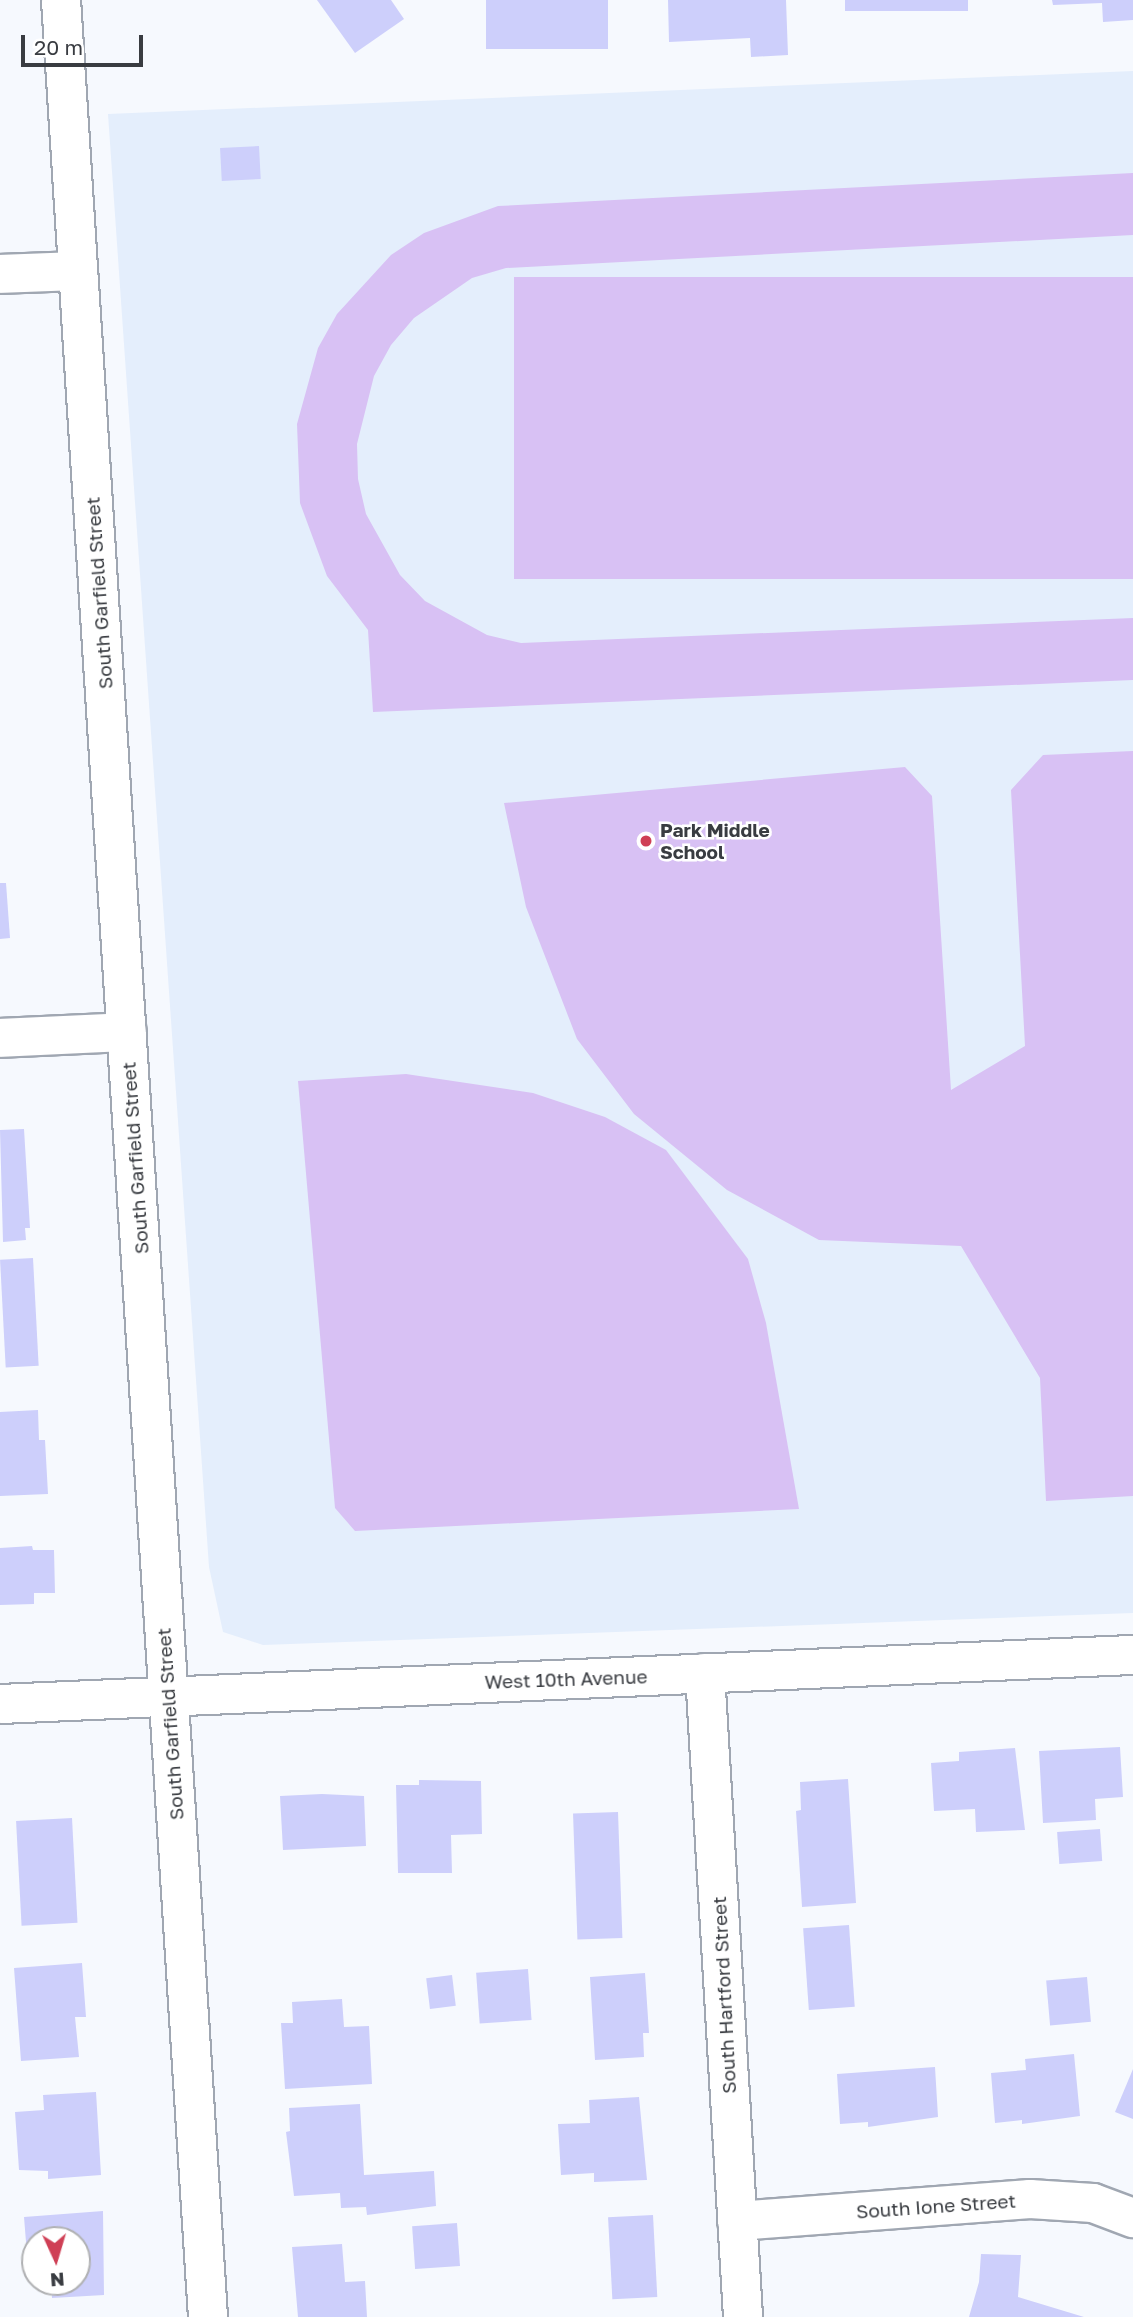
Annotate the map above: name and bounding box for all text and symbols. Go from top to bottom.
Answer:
scale bar [24,21,147,65]
text: 20 m [34,34,83,60]
street label: South Garfield Street [81,496,117,690]
place label: Park Middle School [660,819,770,863]
marker: Park Middle School [638,833,654,849]
street label: South Garfield Street [117,1061,153,1255]
street label: South Garfield Street [152,1627,188,1821]
street label: West 10th Avenue [484,1665,648,1693]
street label: South Hartford Street [707,1896,741,2094]
street label: South Ione Street [855,2189,1017,2223]
north arrow [21,2226,91,2296]
text: N [49,2268,65,2292]

